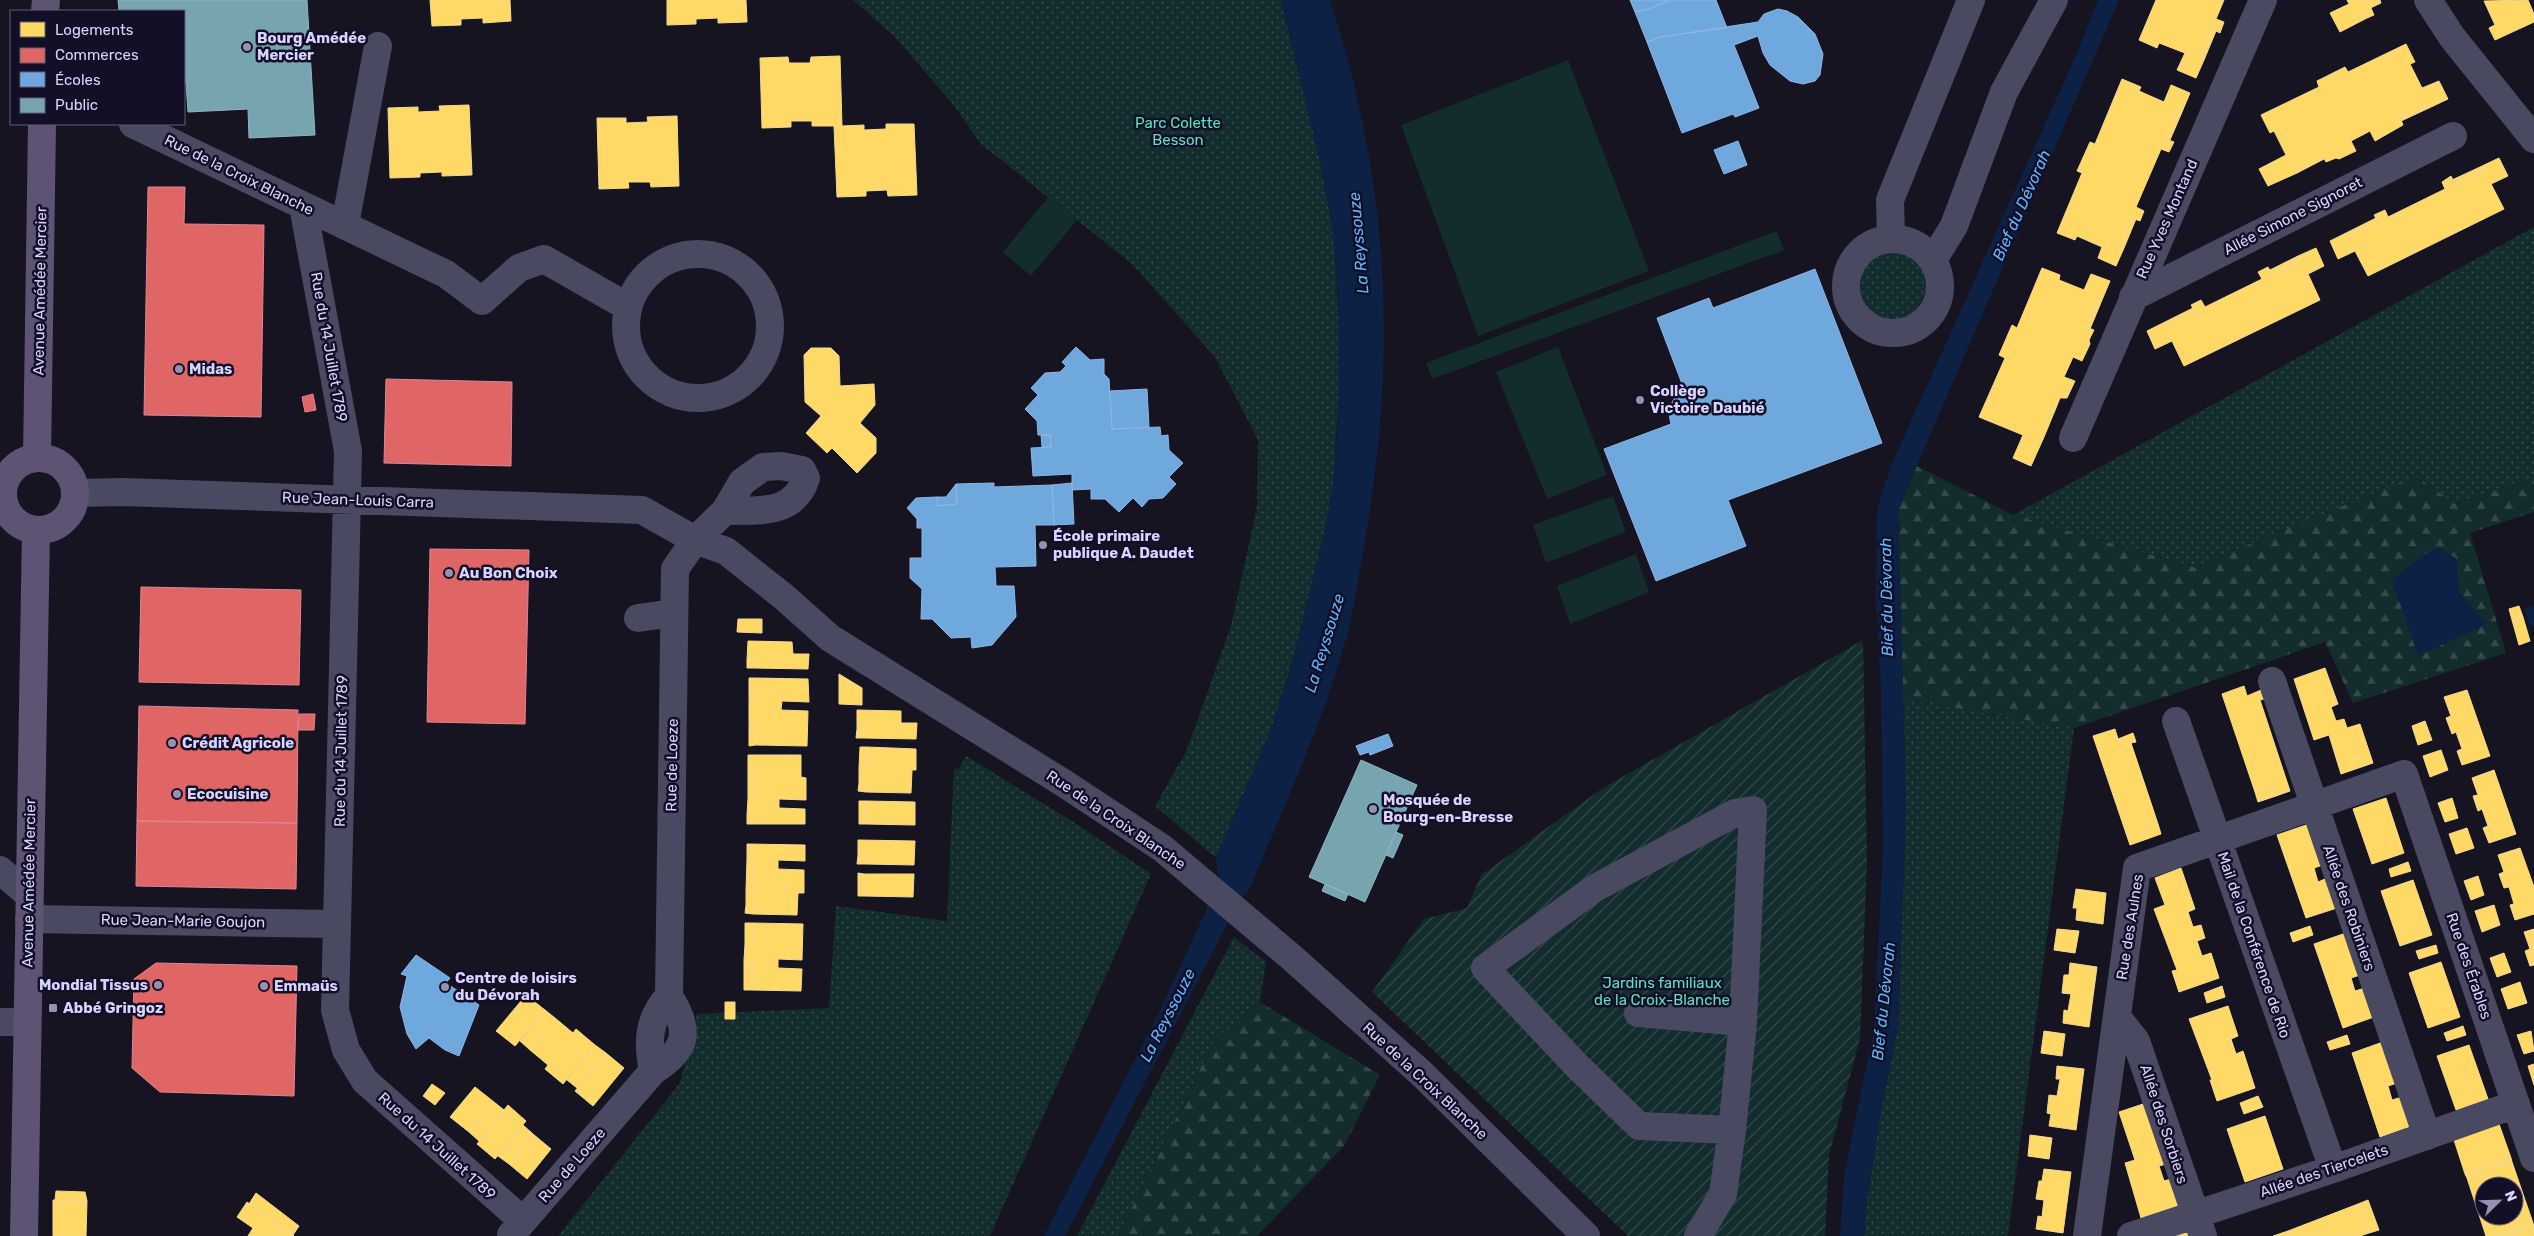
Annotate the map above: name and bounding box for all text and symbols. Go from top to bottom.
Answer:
legend [10,10,185,125]
text: Logements [55,21,134,39]
place label: Bourg Amédée Mercier [257,29,366,64]
marker: Bourg Amédée Mercier [241,41,253,53]
text: Commerces [55,46,139,64]
text: Écoles [55,71,101,89]
text: Public [55,96,98,114]
park label: Parc Colette Besson [1135,114,1221,149]
street label: Rue de la Croix Blanche [161,131,317,219]
water label: Bief du Dévorah [1989,147,2054,263]
street label: Rue Yves Montand [2133,157,2201,281]
street label: Allée Simone Signoret [2221,173,2365,259]
water label: La Reyssouze [1345,191,1372,295]
street label: Avenue Amédée Mercier [30,206,50,376]
street label: Rue du 14 Juillet 1789 [307,271,351,423]
place label: Midas [189,360,232,378]
marker: Midas [173,363,185,375]
place label: Collège Victoire Daubié [1650,382,1765,417]
marker: Collège Victoire Daubié [1634,394,1646,406]
street label: Rue Jean-Louis Carra [282,488,434,512]
place label: École primaire publique A. Daudet [1053,527,1194,562]
water label: Bief du Dévorah [1876,537,1897,657]
marker: École primaire publique A. Daudet [1037,539,1049,551]
place label: Au Bon Choix [459,564,558,582]
marker: Au Bon Choix [443,567,455,579]
water label: La Reyssouze [1301,592,1348,695]
street label: Rue du 14 Juillet 1789 [331,675,351,827]
street label: Rue de Loeze [662,718,682,812]
place label: Crédit Agricole [182,734,294,752]
marker: Crédit Agricole [166,737,178,749]
street label: Rue de la Croix Blanche [1043,767,1189,873]
place label: Ecocuisine [187,785,269,803]
marker: Ecocuisine [171,788,183,800]
place label: Mosquée de Bourg-en-Bresse [1383,791,1513,826]
street label: Avenue Amédée Mercier [19,798,39,968]
marker: Mosquée de Bourg-en-Bresse [1367,803,1379,815]
street label: Allée des Robiniers [2319,843,2379,974]
street label: Mail de la Conférence de Rio [2214,849,2294,1041]
street label: Rue des Aulnes [2113,872,2147,981]
street label: Rue Jean-Marie Goujon [101,911,265,931]
street label: Rue des Érables [2442,911,2496,1022]
water label: Bief du Dévorah [1868,941,1899,1061]
water label: La Reyssouze [1136,965,1199,1065]
place label: Centre de loisirs du Dévorah [455,969,577,1004]
park label: Jardins familiaux de la Croix-Blanche [1594,974,1730,1009]
place label: Mondial Tissus [39,976,148,994]
place label: Emmaüs [274,977,338,995]
marker: Mondial Tissus [152,979,164,991]
marker: Emmaüs [258,980,270,992]
marker: Centre de loisirs du Dévorah [439,981,451,993]
place label: Abbé Gringoz [63,999,163,1017]
marker: Abbé Gringoz [47,1002,59,1014]
street label: Rue de la Croix Blanche [1359,1019,1491,1143]
street label: Allée des Sorbiers [2136,1062,2192,1186]
street label: Rue du 14 Juillet 1789 [375,1089,500,1204]
street label: Rue de Loeze [535,1124,609,1206]
street label: Allée des Tiercelets [2257,1140,2391,1201]
north arrow [2474,1176,2524,1226]
text: N [2501,1188,2520,1204]

